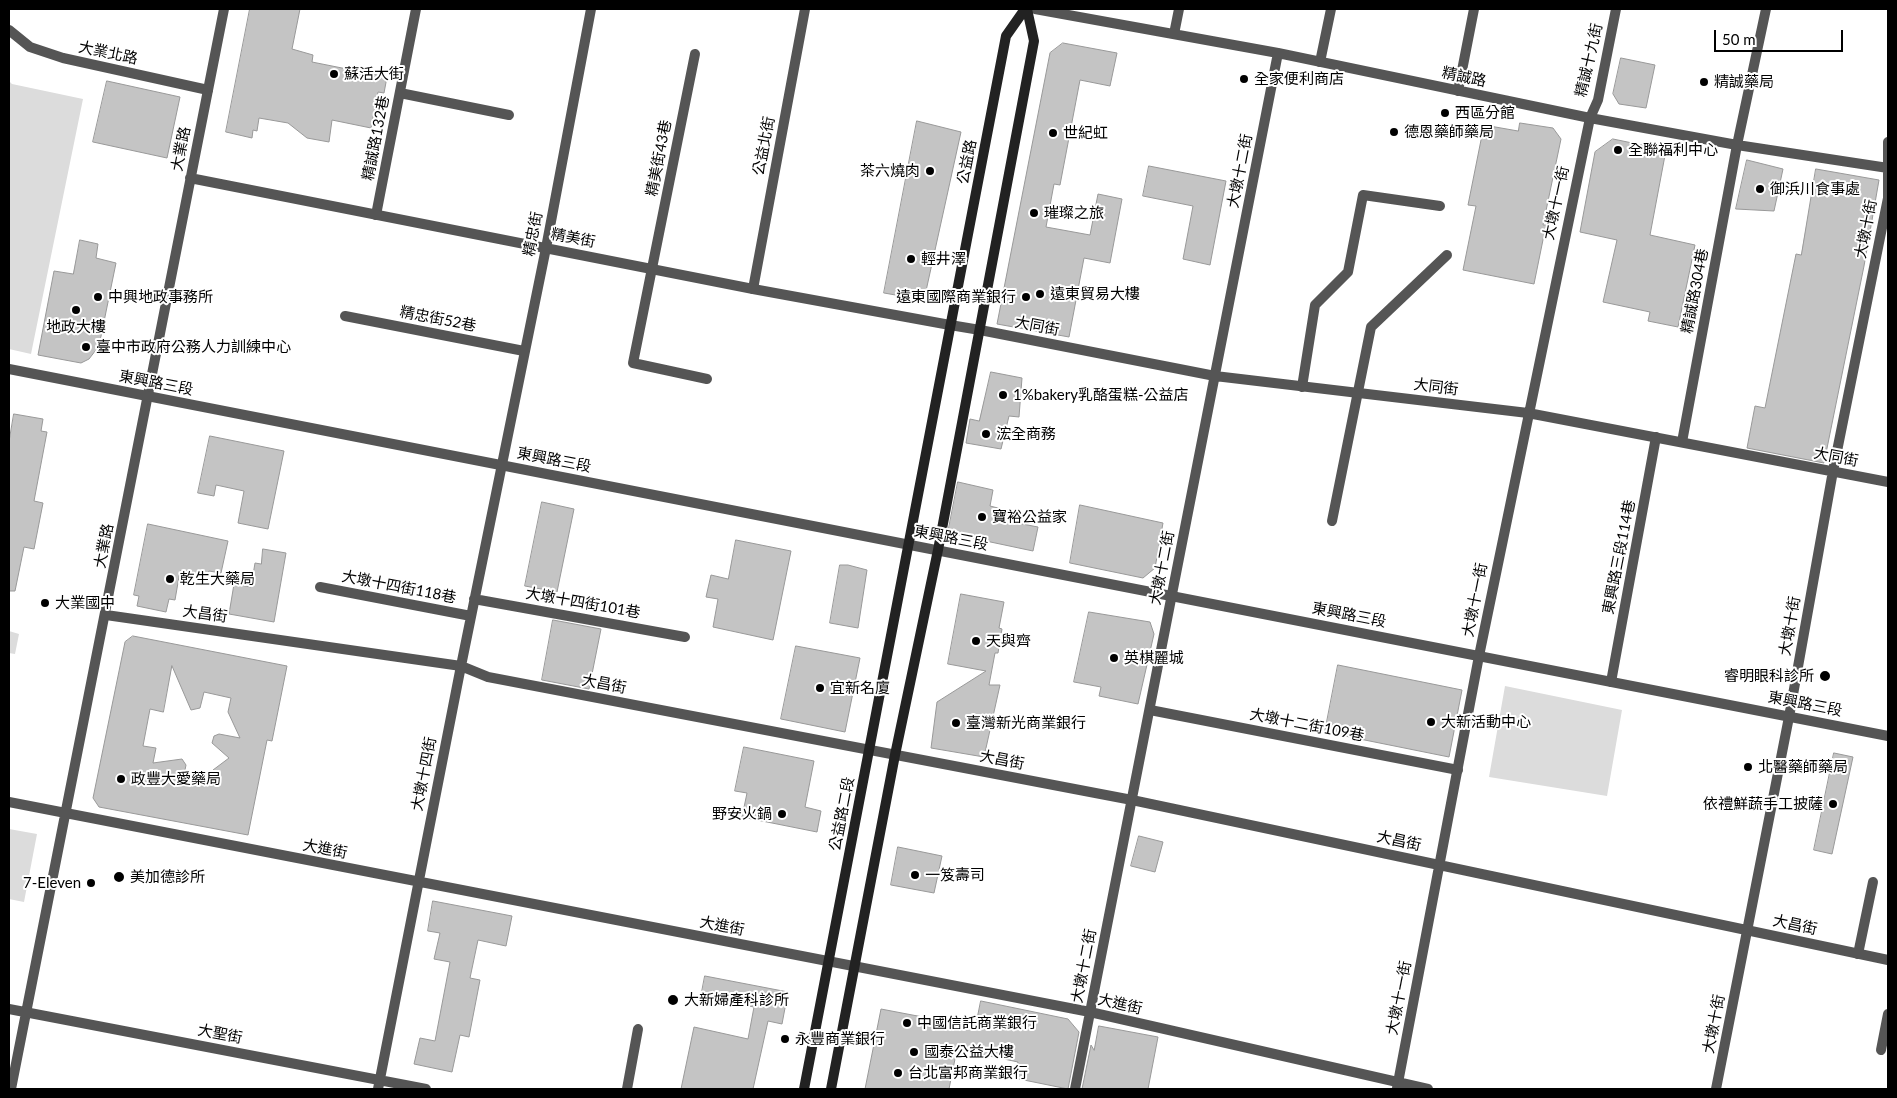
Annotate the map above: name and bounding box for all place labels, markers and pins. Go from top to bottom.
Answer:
place label: 蘇活大街 [344,65,404,83]
marker: 蘇活大街 [328,68,340,80]
place label: 全家便利商店 [1254,70,1344,88]
marker: 全家便利商店 [1238,73,1250,85]
place label: 精誠藥局 [1714,73,1774,91]
marker: 精誠藥局 [1698,76,1710,88]
place label: 西區分館 [1455,104,1515,122]
marker: 西區分館 [1439,107,1451,119]
place label: 德恩藥師藥局 [1404,123,1494,141]
place label: 世紀虹 [1063,124,1108,142]
marker: 德恩藥師藥局 [1388,126,1400,138]
marker: 世紀虹 [1047,127,1059,139]
place label: 全聯福利中心 [1628,141,1718,159]
marker: 全聯福利中心 [1612,144,1624,156]
place label: 茶六燒肉 [860,162,920,180]
marker: 茶六燒肉 [924,165,936,177]
place label: 御浜川食事處 [1770,180,1860,198]
marker: 御浜川食事處 [1754,183,1766,195]
place label: 璀璨之旅 [1044,204,1104,222]
marker: 璀璨之旅 [1028,207,1040,219]
place label: 輕井澤 [921,250,966,268]
marker: 輕井澤 [905,253,917,265]
place label: 遠東貿易大樓 [1050,285,1140,303]
place label: 中興地政事務所 [108,288,213,306]
place label: 遠東國際商業銀行 [896,288,1016,306]
marker: 遠東貿易大樓 [1034,288,1046,300]
marker: 中興地政事務所 [92,291,104,303]
marker: 遠東國際商業銀行 [1020,291,1032,303]
marker: 地政大樓 [70,304,82,316]
place label: 地政大樓 [46,318,106,336]
place label: 臺中市政府公務人力訓練中心 [96,338,291,356]
marker: 臺中市政府公務人力訓練中心 [80,341,92,353]
place label: 1%bakery乳酪蛋糕-公益店 [1013,386,1188,404]
marker: 1%bakery乳酪蛋糕-公益店 [997,389,1009,401]
place label: 浤全商務 [996,425,1056,443]
marker: 浤全商務 [980,428,992,440]
place label: 寶裕公益家 [992,508,1067,526]
marker: 寶裕公益家 [976,511,988,523]
place label: 乾生大藥局 [180,570,255,588]
marker: 乾生大藥局 [164,573,176,585]
place label: 大業國中 [55,594,115,612]
marker: 大業國中 [39,597,51,609]
place label: 天與齊 [986,632,1031,650]
marker: 天與齊 [970,635,982,647]
place label: 英棋麗城 [1124,649,1184,667]
marker: 英棋麗城 [1108,652,1120,664]
place label: 睿明眼科診所 [1724,667,1814,685]
marker: 睿明眼科診所 [1818,669,1832,683]
place label: 宜新名廈 [830,679,890,697]
marker: 宜新名廈 [814,682,826,694]
place label: 大新活動中心 [1441,713,1531,731]
place label: 臺灣新光商業銀行 [966,714,1086,732]
marker: 大新活動中心 [1425,716,1437,728]
marker: 臺灣新光商業銀行 [950,717,962,729]
place label: 北醫藥師藥局 [1758,758,1848,776]
marker: 北醫藥師藥局 [1742,761,1754,773]
place label: 政豐大愛藥局 [131,770,221,788]
marker: 政豐大愛藥局 [115,773,127,785]
place label: 依禮鮮蔬手工披薩 [1703,795,1823,813]
marker: 依禮鮮蔬手工披薩 [1827,798,1839,810]
place label: 野安火鍋 [712,805,772,823]
marker: 野安火鍋 [776,808,788,820]
place label: 一笈壽司 [925,866,985,884]
place label: 美加德診所 [130,868,205,886]
marker: 一笈壽司 [909,869,921,881]
marker: 美加德診所 [112,870,126,884]
place label: 7-Eleven [23,874,81,892]
marker: 7-Eleven [85,877,97,889]
place label: 大新婦產科診所 [684,991,789,1009]
marker: 大新婦產科診所 [666,993,680,1007]
place label: 中國信託商業銀行 [917,1014,1037,1032]
marker: 中國信託商業銀行 [901,1017,913,1029]
place label: 永豐商業銀行 [795,1030,885,1048]
marker: 永豐商業銀行 [779,1033,791,1045]
place label: 國泰公益大樓 [924,1043,1014,1061]
marker: 國泰公益大樓 [908,1046,920,1058]
place label: 台北富邦商業銀行 [908,1064,1028,1082]
marker: 台北富邦商業銀行 [892,1067,904,1079]

